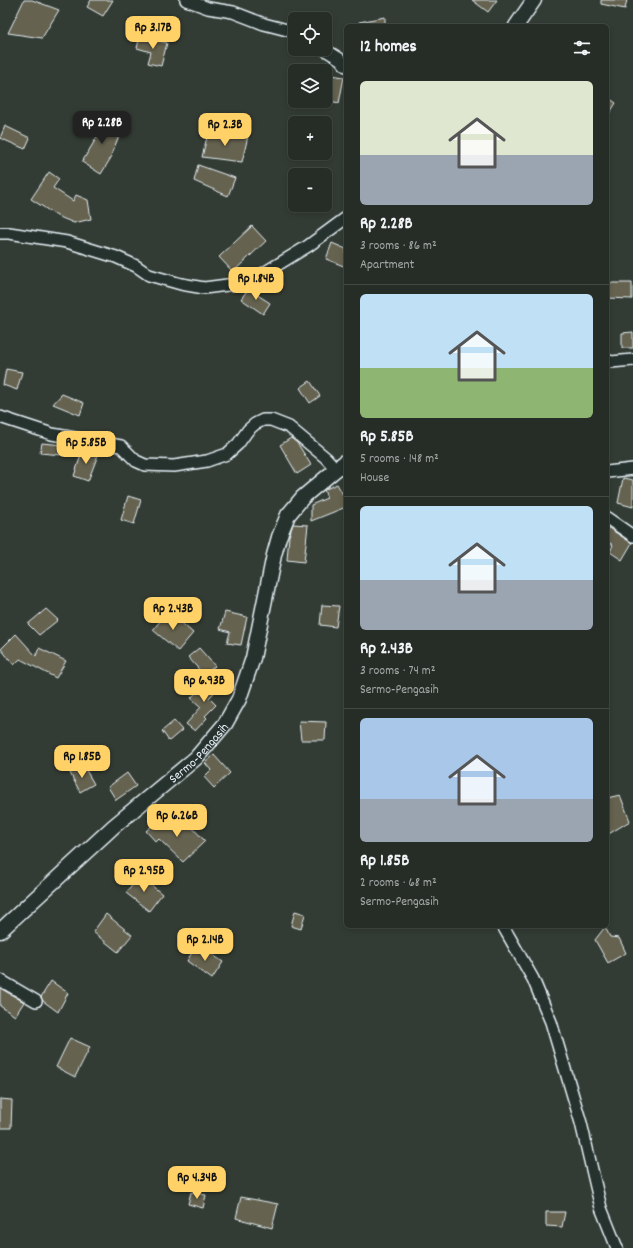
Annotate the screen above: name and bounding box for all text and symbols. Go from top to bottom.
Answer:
map controls [288,12,332,212]
button: locate [288,12,332,56]
pin: Rp 3.17B [112,16,194,50]
text: Rp 3.17B [134,19,172,38]
text: 12 homes [360,36,417,60]
icon: filters [571,37,593,59]
button: layers [288,64,332,108]
icon: home [441,107,513,179]
pin: Rp 2.28B [61,111,143,145]
pin: Rp 2.3B [188,113,262,147]
text: Rp 2.28B [82,114,122,133]
text: Rp 2.3B [207,116,243,135]
button: + [288,116,332,160]
button: − [288,168,332,212]
text: Rp 2.28B [360,213,413,237]
text: 3 rooms · 86 m² [360,237,437,256]
text: Apartment [360,256,414,275]
pin: Rp 1.84B [215,267,297,301]
text: Rp 1.84B [237,270,275,289]
icon: home [441,320,513,392]
text: Rp 5.85B [360,426,413,450]
pin: Rp 5.85B [45,431,127,465]
text: Rp 5.85B [66,434,106,453]
text: 5 rooms · 148 m² [360,450,439,469]
text: House [360,469,389,488]
icon: home [441,532,513,604]
pin: Rp 2.43B [132,597,214,631]
text: Rp 2.43B [153,600,193,619]
text: Rp 2.43B [360,638,413,662]
text: 3 rooms · 74 m² [360,662,436,681]
pin: Rp 6.93B [163,669,245,703]
text: Rp 6.93B [183,672,225,691]
text: Sermo-Pengasih [360,681,439,700]
street label: Sermo-Pengasih [165,719,234,789]
icon: home [441,744,513,816]
pin: Rp 1.85B [41,745,123,779]
text: Rp 1.85B [63,748,101,767]
pin: Rp 6.26B [136,804,218,838]
text: Rp 6.26B [156,807,198,826]
text: Rp 1.85B [360,850,409,874]
pin: Rp 2.95B [103,859,185,893]
text: Rp 2.95B [123,862,165,881]
text: 2 rooms · 68 m² [360,874,437,893]
text: Sermo-Pengasih [360,893,439,912]
pin: Rp 2.14B [164,928,246,962]
text: Rp 2.14B [186,931,224,950]
pin: Rp 4.34B [156,1166,238,1200]
text: Rp 4.34B [177,1169,217,1188]

